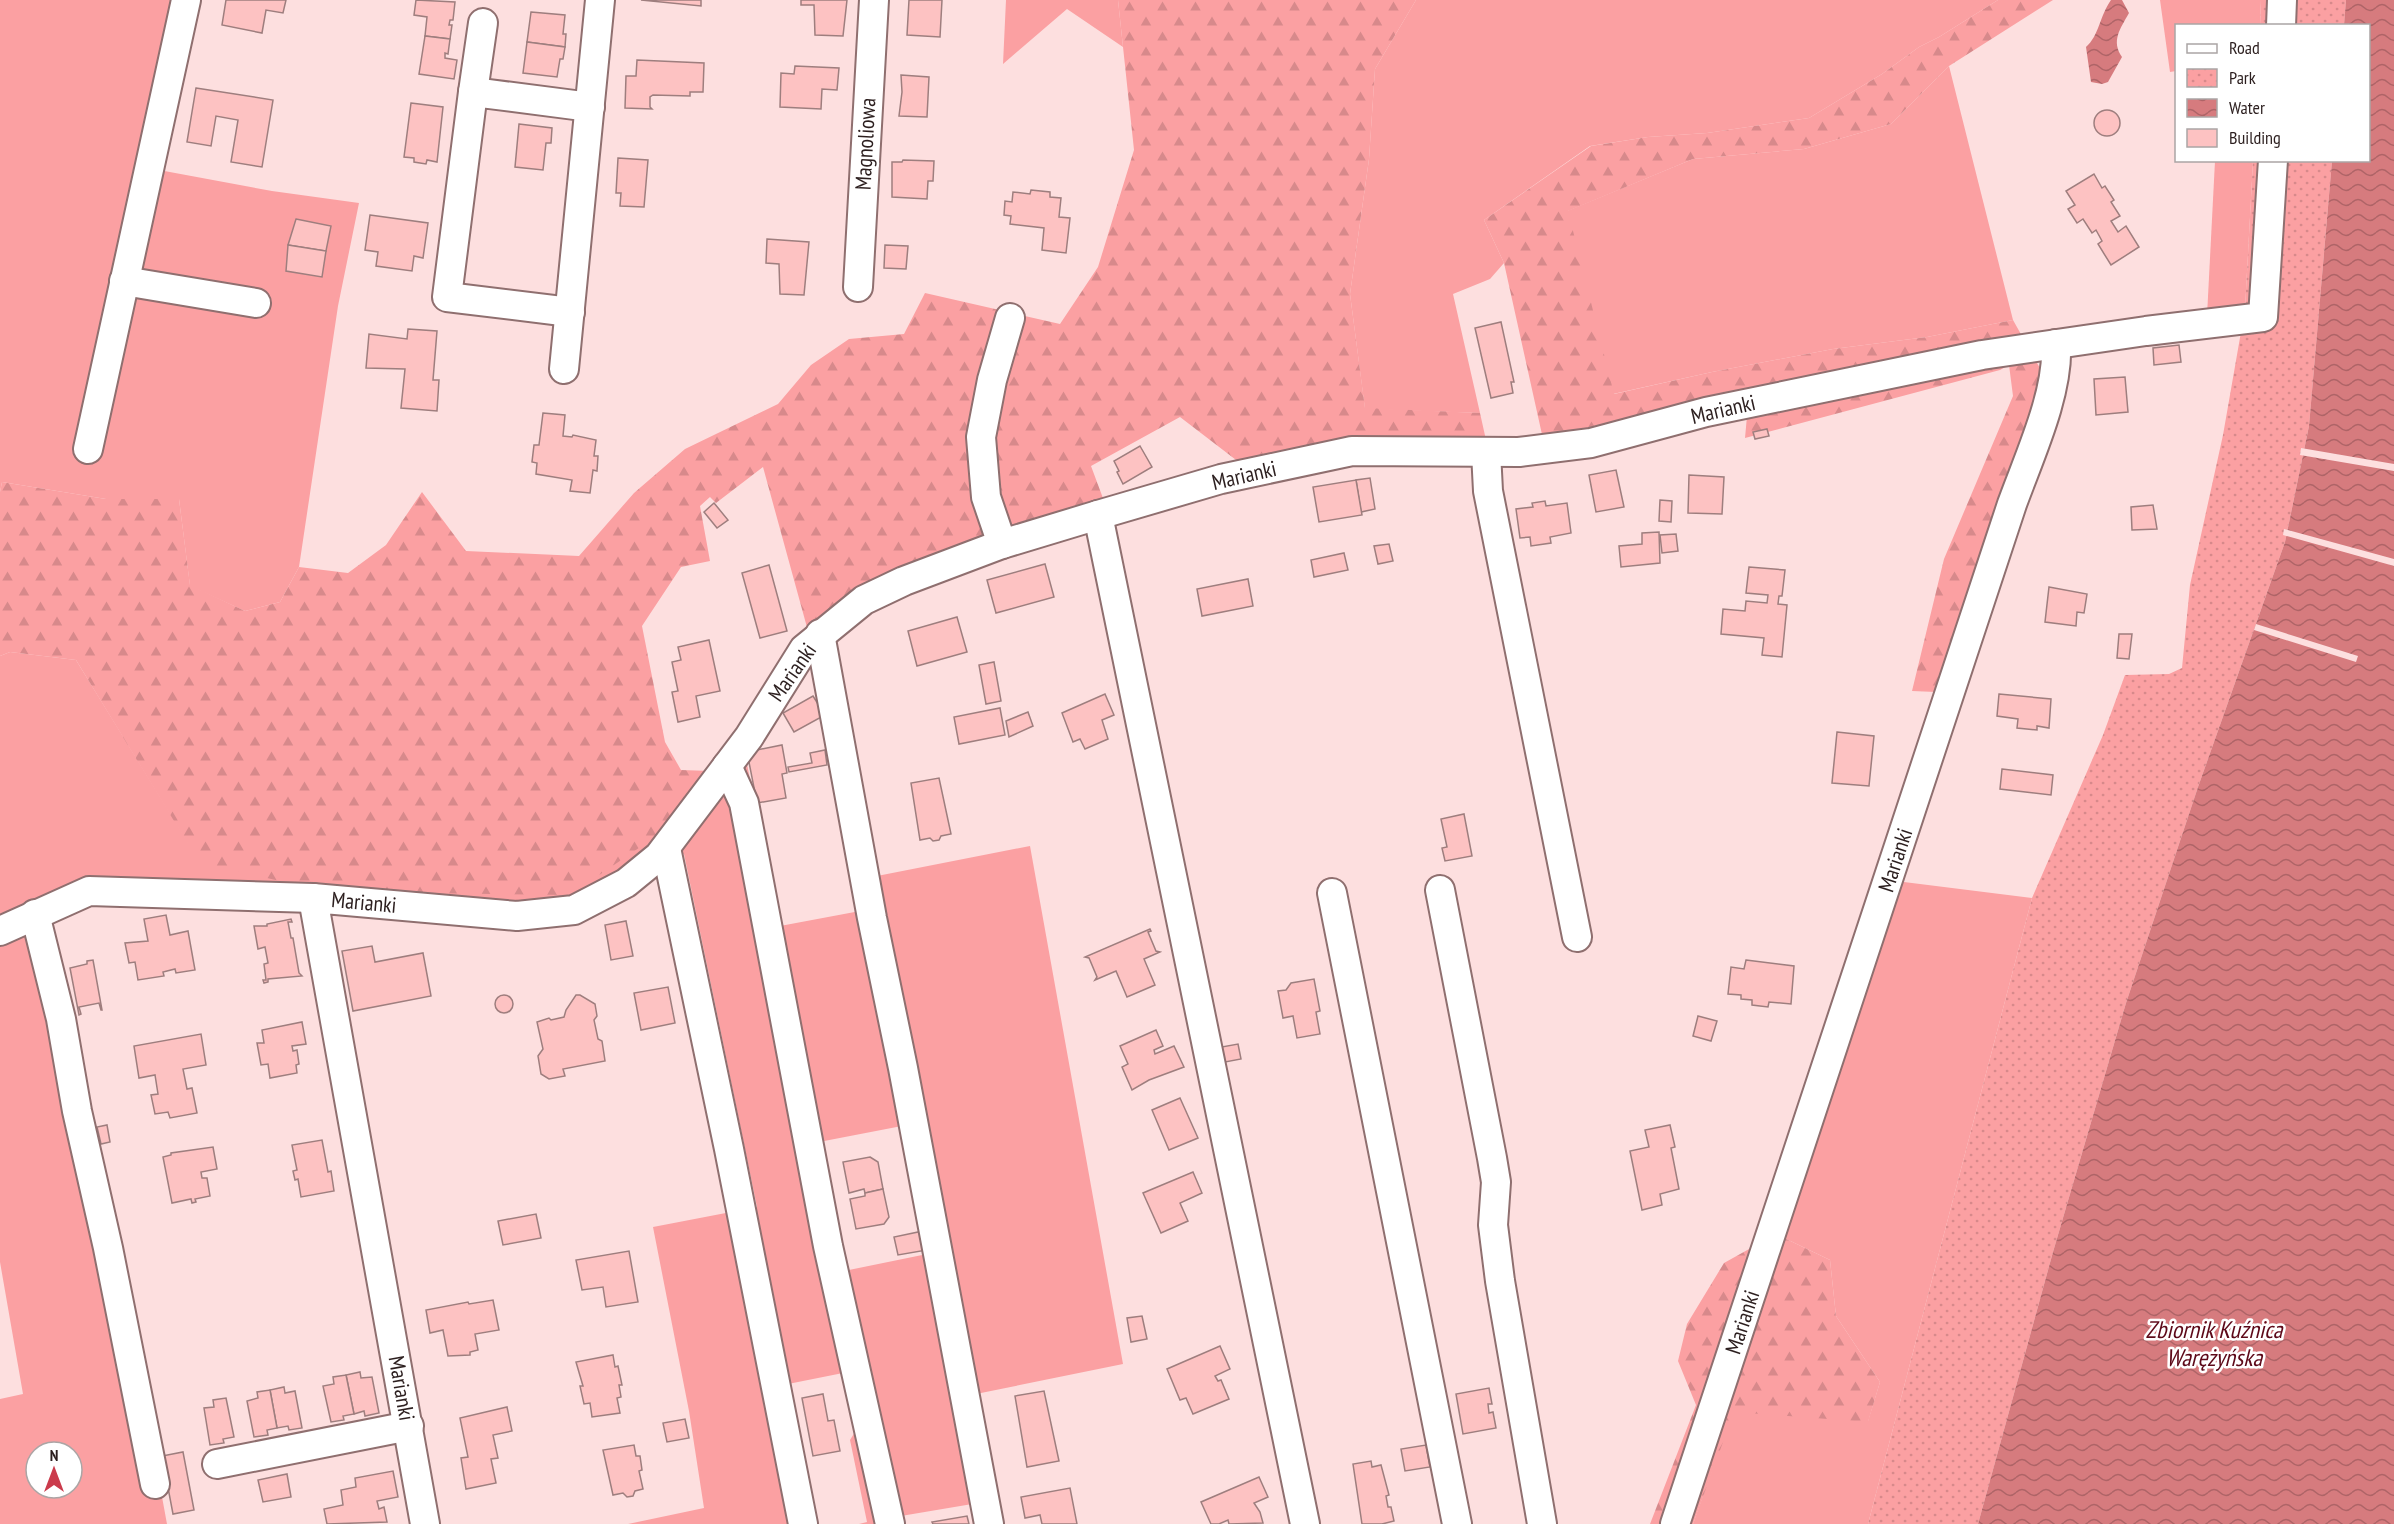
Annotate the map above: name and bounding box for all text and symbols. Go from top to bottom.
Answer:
legend [2175,24,2370,162]
text: Road [2229,36,2260,59]
text: Park [2229,66,2256,89]
text: Water [2229,96,2265,119]
street label: Magnoliowa [849,97,881,191]
text: Building [2229,126,2281,149]
street label: Marianki [1688,388,1758,430]
street label: Marianki [1209,454,1279,496]
street label: Marianki [762,637,822,707]
street label: Marianki [1872,825,1918,895]
street label: Marianki [330,885,398,919]
street label: Marianki [1719,1287,1765,1357]
water label: Zbiornik Kuźnica Warężyńska [2146,1314,2284,1373]
street label: Marianki [383,1353,421,1423]
north arrow [24,1440,84,1500]
text: N [50,1445,58,1465]

